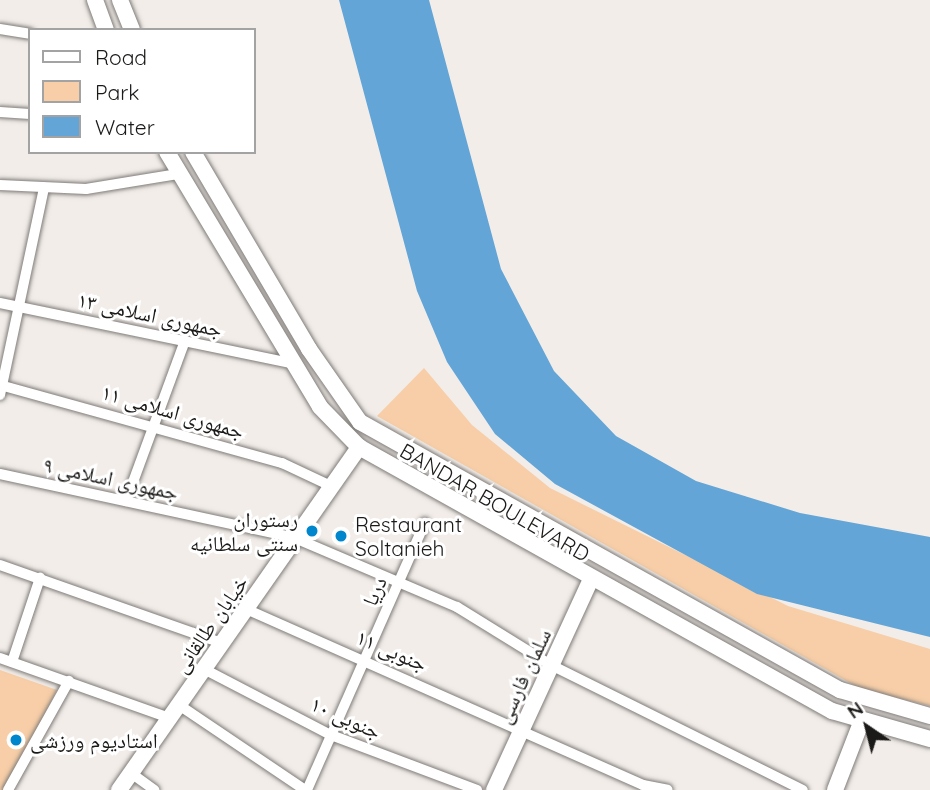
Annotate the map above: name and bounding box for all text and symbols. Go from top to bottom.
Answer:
legend [28,28,256,154]
text: Road [95,44,147,70]
text: Park [95,79,139,105]
text: Water [95,114,155,140]
street label: جمهوری اسلامی ۱۳ [76,286,224,342]
street label: جمهوری اسلامی ۱۱ [99,379,247,443]
street label: BANDAR BOULEVARD [396,437,594,567]
street label: جمهوری اسلامی ۹ [41,451,181,505]
place label: رستوران سنتی سلطانیه [190,506,298,556]
place label: Restaurant Soltanieh [355,511,462,561]
marker: رستوران سنتی سلطانیه [304,523,320,539]
marker: Restaurant Soltanieh [333,528,349,544]
street label: خیابان طالقانی [167,571,253,677]
street label: دریا [357,572,391,610]
street label: ۱۱ جنوبی [353,624,431,676]
street label: سلمان فارسی [490,625,556,727]
street label: ۱۰ جنوبی [307,690,385,744]
north arrow [832,692,902,762]
text: N [842,696,868,724]
place label: استادیوم ورزشی [30,727,158,753]
marker: استادیوم ورزشی [8,732,24,748]

